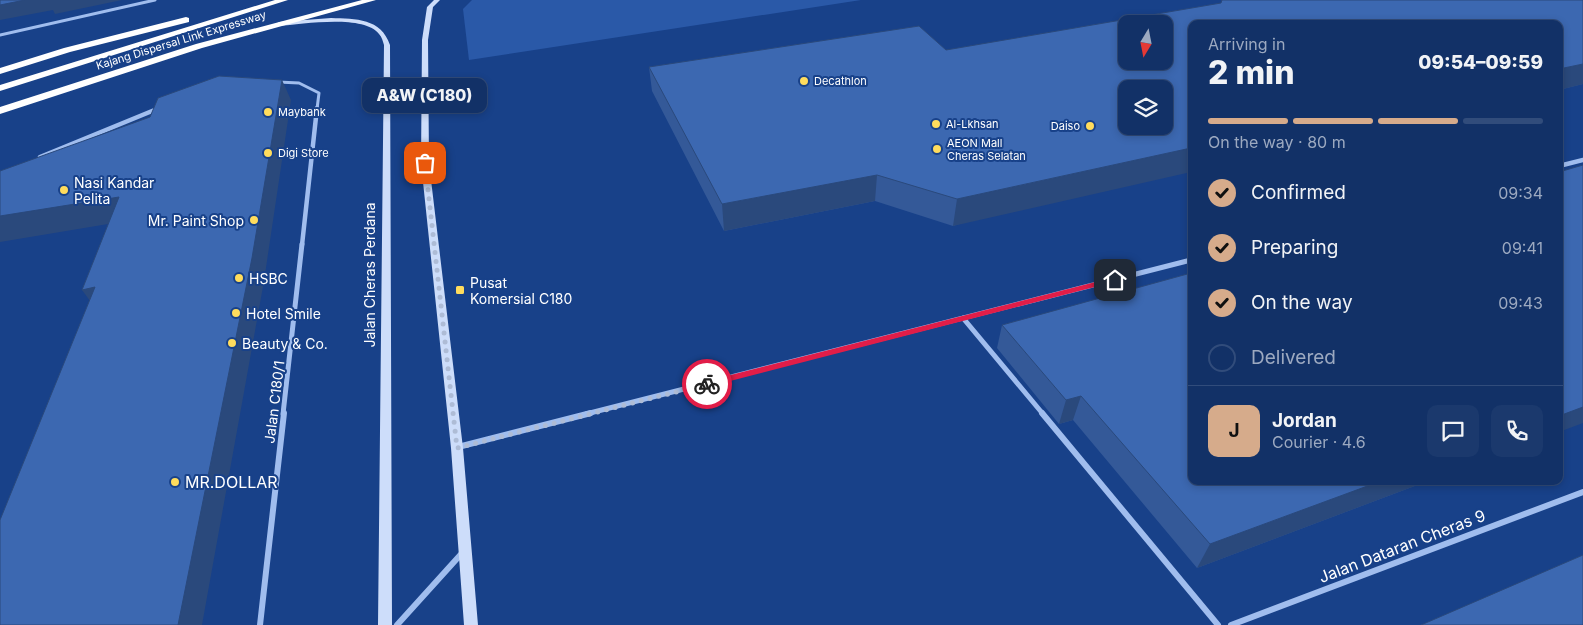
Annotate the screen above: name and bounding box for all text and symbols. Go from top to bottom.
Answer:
street label: Kajang Dispersal Link Expressway [94,7,268,73]
north arrow [1118,15,1172,70]
map controls [1118,15,1173,135]
text: Arriving in [1208,34,1285,54]
text: 09:54–09:59 [1418,51,1543,74]
text: 2 min [1208,53,1294,92]
place label: Decathlon [814,74,867,88]
marker: Decathlon [798,75,810,87]
callout: A&W (C180) [362,78,488,113]
button: layers [1118,80,1173,135]
text: A&W (C180) [377,85,472,105]
place label: Maybank [278,105,326,119]
marker: Maybank [262,106,274,118]
place label: Al-Lkhsan [946,117,999,131]
marker: Al-Lkhsan [930,118,942,130]
place label: Daiso [1051,119,1080,133]
marker: Daiso [1084,120,1096,132]
text: On the way · 80 m [1208,132,1346,152]
place label: AEON Mall Cheras Selatan [947,136,1026,163]
pin [404,142,446,184]
marker: AEON Mall Cheras Selatan [931,143,943,155]
place label: Digi Store [278,146,329,160]
marker: Digi Store [262,147,274,159]
icon: bag [411,149,439,177]
place label: Nasi Kandar Pelita [74,174,154,207]
icon: check [1208,179,1236,207]
text: Confirmed [1251,181,1346,204]
text: 09:34 [1498,183,1543,203]
marker: Nasi Kandar Pelita [58,184,70,196]
street label: Jalan Cheras Perdana [361,202,378,348]
place label: Mr. Paint Shop [148,212,244,229]
marker: Mr. Paint Shop [248,214,260,226]
icon: check [1208,234,1236,262]
text: Preparing [1251,236,1338,259]
text: 09:41 [1502,238,1543,258]
pin [1094,259,1136,301]
icon: home [1101,266,1129,294]
place label: HSBC [249,270,288,287]
marker: HSBC [233,272,245,284]
place label: Pusat Komersial C180 [470,274,572,307]
marker: Pusat Komersial C180 [454,284,466,296]
icon: check [1208,289,1236,317]
text: On the way [1251,291,1353,314]
text: 09:43 [1498,293,1543,313]
place label: Hotel Smile [246,305,321,322]
marker: Hotel Smile [230,307,242,319]
place label: Beauty & Co. [242,335,328,352]
marker: Beauty & Co. [226,337,238,349]
text: Delivered [1251,346,1336,369]
courier [682,359,732,409]
street label: Jalan C180/1 [260,360,288,444]
icon: bike [693,370,721,398]
button: chat [1427,405,1479,457]
button: phone [1491,405,1543,457]
text: Jordan [1272,409,1337,432]
text: J [1228,419,1240,442]
text: Courier · 4.6 [1272,432,1366,452]
place label: MR.DOLLAR [185,472,278,492]
marker: MR.DOLLAR [169,476,181,488]
street label: Jalan Dataran Cheras 9 [1316,505,1488,587]

